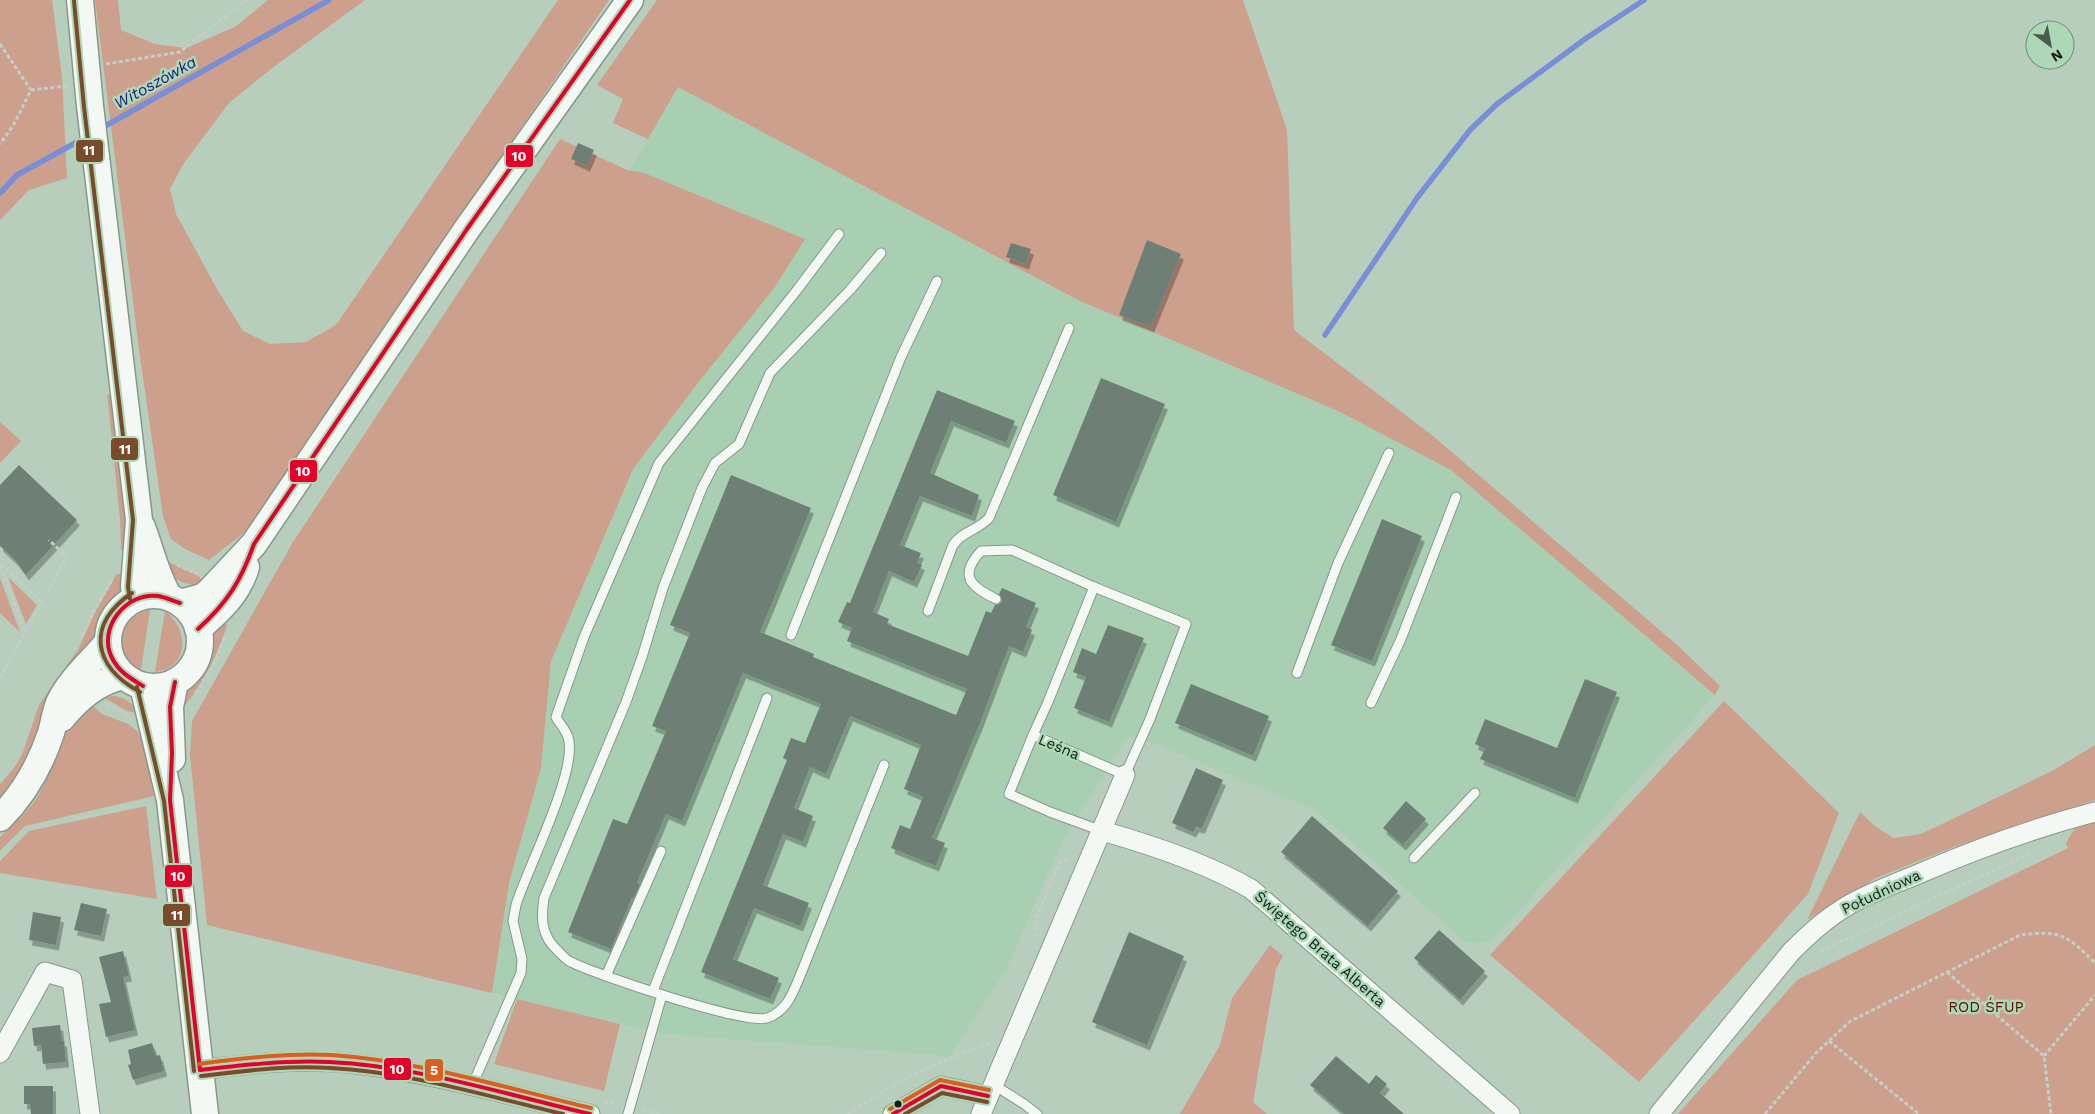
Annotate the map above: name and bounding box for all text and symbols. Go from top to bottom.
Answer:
north arrow [2025,20,2075,70]
text: N [2048,46,2066,66]
water label: Witoszówka [111,52,200,113]
line badge: 11 [75,139,104,163]
text: 11 [83,142,95,158]
line badge: 10 [505,144,534,168]
text: 10 [511,148,527,164]
line badge: 11 [110,437,139,461]
text: 11 [119,441,131,457]
line badge: 10 [289,459,318,483]
text: 10 [295,463,311,479]
street label: Leśna [1036,730,1083,764]
line badge: 10 [164,864,193,888]
street label: Południowa [1839,866,1924,918]
text: 10 [170,868,186,884]
street label: Świętego Brata Alberta [1251,887,1390,1011]
line badge: 11 [162,903,191,927]
text: 11 [171,907,183,923]
park label: ROD ŚFUP [1948,997,2024,1016]
line badge: 10 [383,1057,412,1081]
line badge: 5 [424,1058,444,1082]
text: 10 [389,1061,405,1077]
text: 5 [430,1062,438,1078]
unlabelled marker [893,1099,903,1109]

